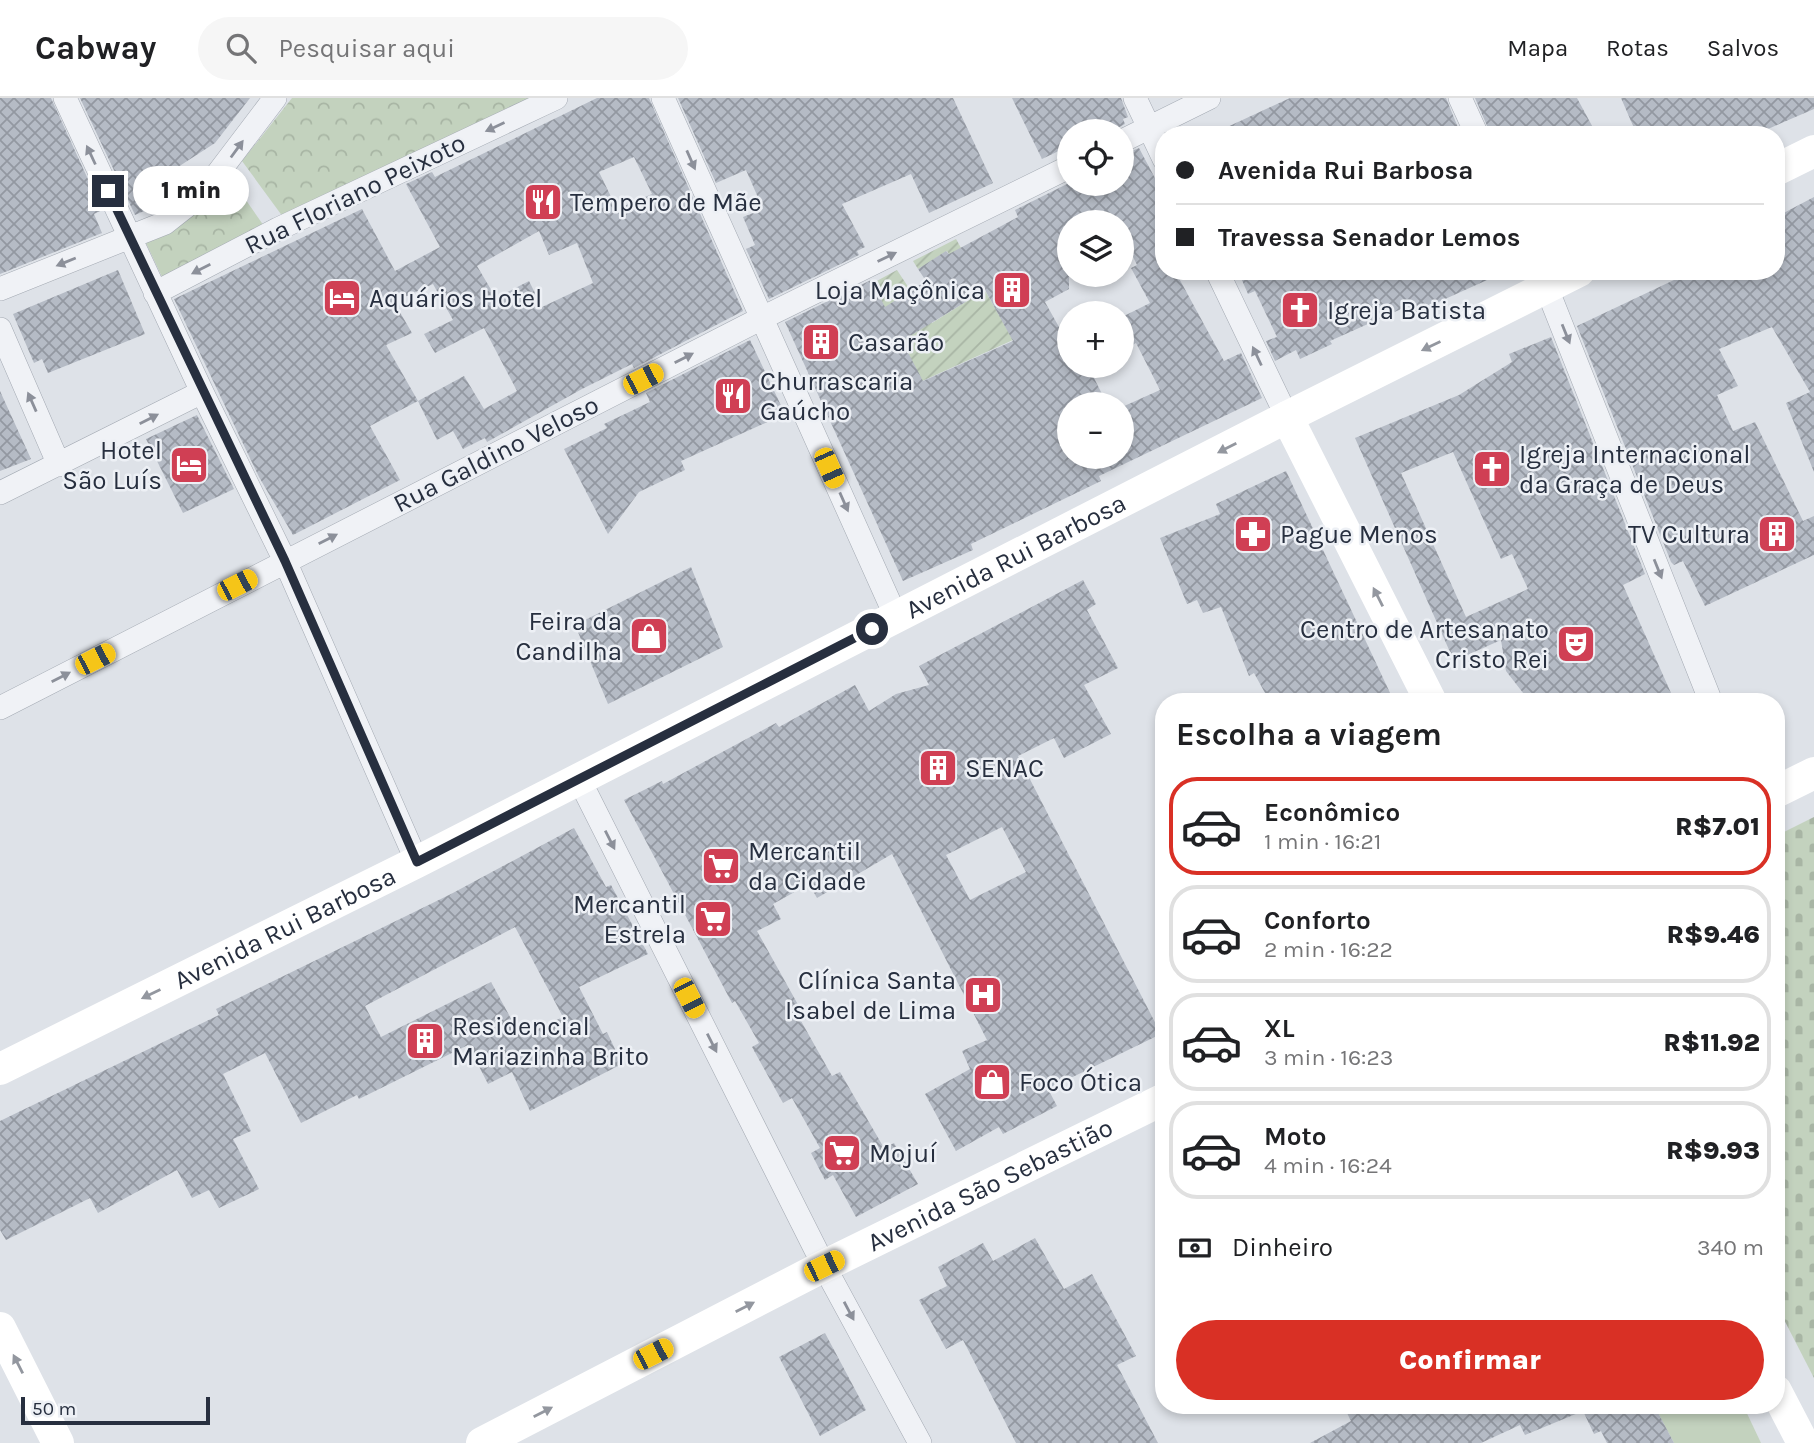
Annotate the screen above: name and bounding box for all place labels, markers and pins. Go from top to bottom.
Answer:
restaurant icon: Tempero de Mãe [522,181,564,223]
place label: Tempero de Mãe [570,187,762,218]
building icon: Loja Maçônica [991,269,1033,311]
place label: Loja Maçônica [815,275,985,306]
hotel icon: Aquários Hotel [321,277,363,319]
place label: Aquários Hotel [369,283,542,314]
church icon: Igreja Batista [1279,289,1321,331]
place label: Igreja Batista [1327,295,1486,326]
building icon: Casarão [800,321,842,363]
place label: Casarão [848,327,944,358]
place label: Churrascaria Gaúcho [760,366,913,427]
restaurant icon: Churrascaria Gaúcho [712,375,754,417]
place label: Hotel São Luís [62,435,162,496]
place label: Igreja Internacional da Graça de Deus [1519,439,1751,500]
hotel icon: Hotel São Luís [168,444,210,486]
church icon: Igreja Internacional da Graça de Deus [1471,448,1513,490]
pharmacy icon: Pague Menos [1232,513,1274,555]
building icon: TV Cultura [1756,513,1798,555]
place label: Pague Menos [1280,519,1438,550]
place label: TV Cultura [1628,519,1750,550]
place label: Feira da Candilha [516,606,622,667]
place label: Centro de Artesanato Cristo Rei [1300,614,1549,675]
shop icon: Feira da Candilha [628,615,670,657]
theatre icon: Centro de Artesanato Cristo Rei [1555,623,1597,665]
building icon: SENAC [917,747,959,789]
place label: SENAC [965,753,1044,784]
place label: Mercantil da Cidade [748,836,866,897]
supermarket icon: Mercantil da Cidade [700,845,742,887]
place label: Mercantil Estrela [573,889,686,950]
supermarket icon: Mercantil Estrela [692,898,734,940]
place label: Clínica Santa Isabel de Lima [785,965,956,1026]
hospital icon: Clínica Santa Isabel de Lima [962,974,1004,1016]
place label: Residencial Mariazinha Brito [452,1011,649,1072]
building icon: Residencial Mariazinha Brito [404,1020,446,1062]
shop icon: Foco Ótica [971,1061,1013,1103]
place label: Foco Ótica [1019,1066,1142,1098]
supermarket icon: Mojuí [821,1132,863,1174]
place label: Mojuí [869,1138,937,1169]

